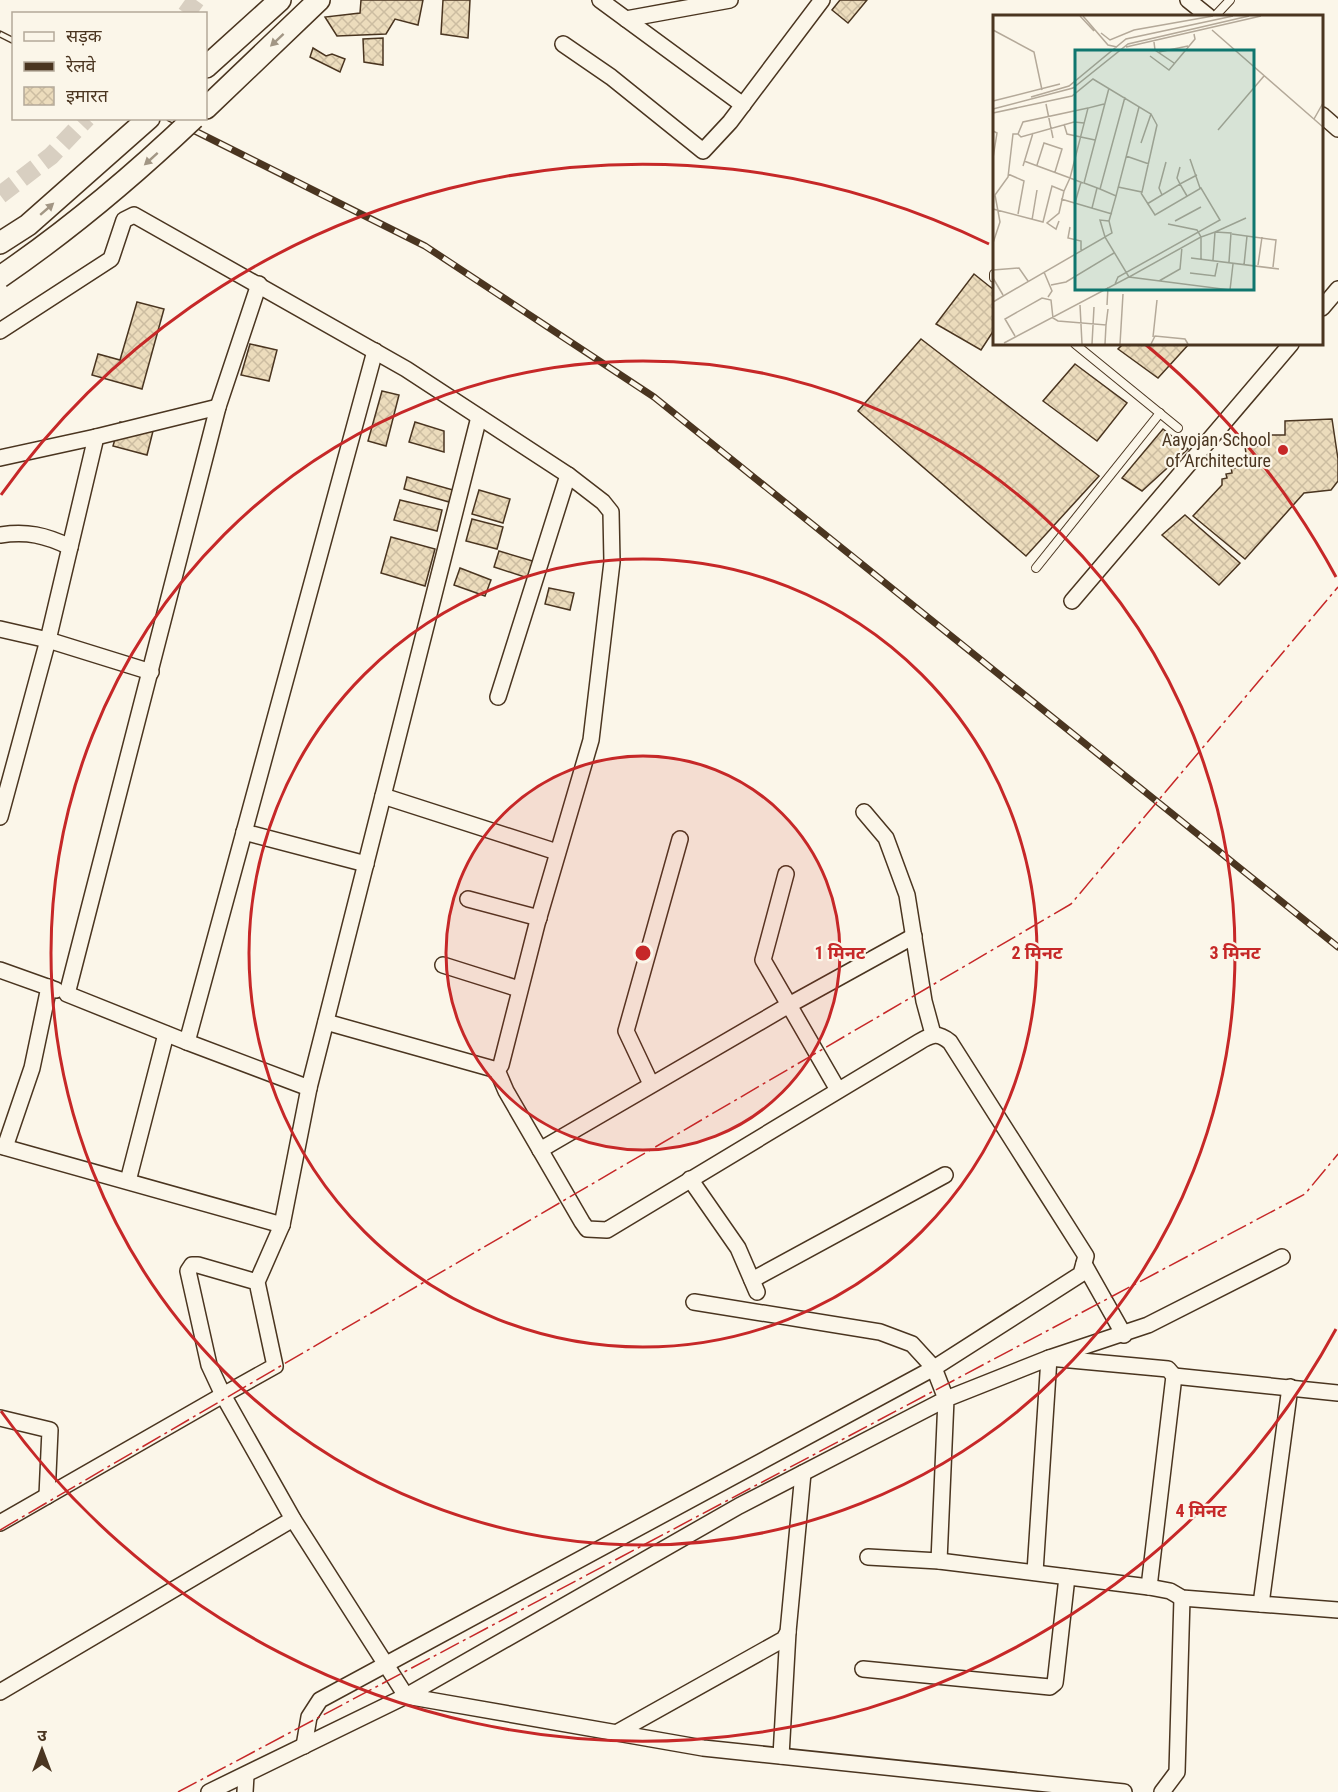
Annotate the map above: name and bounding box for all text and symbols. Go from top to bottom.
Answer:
legend [12,12,207,120]
inset map [993,15,1323,345]
text: सड़क [66,25,103,46]
one-way arrow [270,33,285,46]
text: रेलवे [65,55,97,76]
text: इमारत [66,85,109,106]
one-way arrow [144,151,158,165]
one-way arrow [39,203,54,216]
place label: Aayojan School of Architecture [1162,429,1271,471]
marker: Aayojan School of Architecture [1276,443,1290,457]
text: 1 मिनट [814,942,866,963]
text: 2 मिनट [1011,942,1063,963]
text: 3 मिनट [1209,942,1261,963]
centre of rings [633,943,653,963]
text: 4 मिनट [1175,1500,1227,1521]
north arrow [12,1720,72,1780]
text: उ [37,1726,47,1745]

